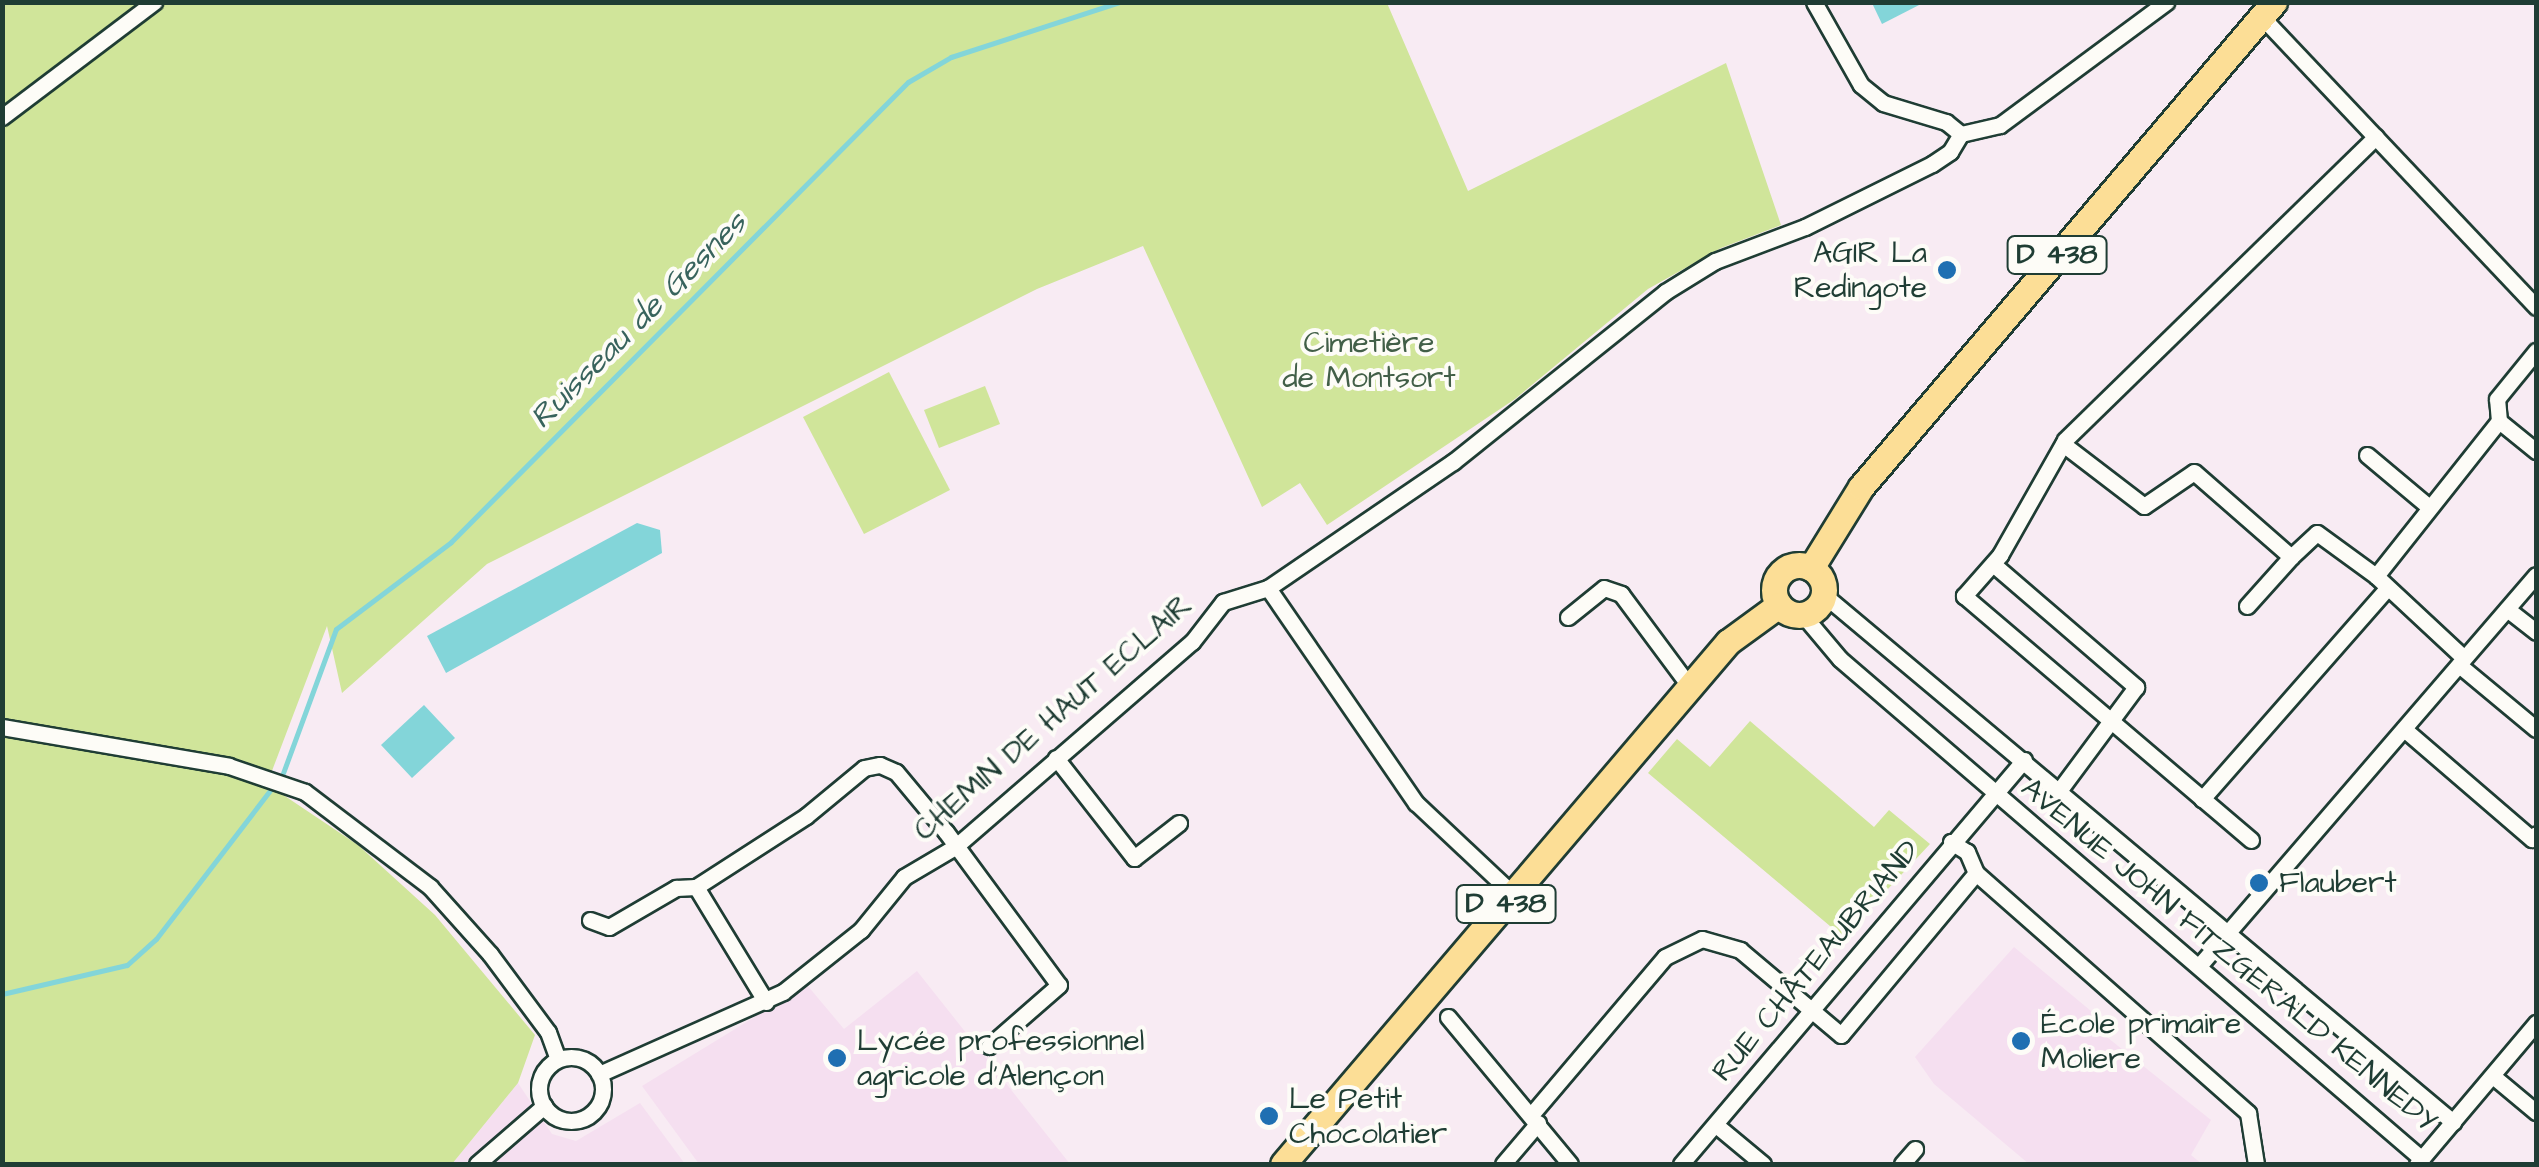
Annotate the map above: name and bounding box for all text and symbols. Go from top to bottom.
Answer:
water label: Ruisseau de Gesnes [523,205,755,437]
road number: D 438 [2004,232,2110,278]
place label: AGIR La Redingote [1794,235,1927,306]
marker: AGIR La Redingote [1936,259,1958,281]
park label: Cimetière de Montsort [1282,325,1456,396]
street label: CHEMIN DE HAUT ECLAIR [907,588,1199,848]
street label: AVENUE JOHN FITZGERALD KENNEDY [2014,770,2444,1140]
street label: RUE CHÂTEAUBRIAND [1705,833,1927,1089]
place label: Flaubert [2279,865,2397,901]
marker: Flaubert [2248,872,2270,894]
road number: D 438 [1454,881,1558,927]
place label: École primaire Moliere [2041,1006,2241,1076]
place label: Lycée professionnel agricole d'Alençon [857,1023,1144,1094]
marker: École primaire Moliere [2010,1030,2032,1052]
marker: Lycée professionnel agricole d'Alençon [826,1047,848,1069]
place label: Le Petit Chocolatier [1289,1081,1447,1152]
marker: Le Petit Chocolatier [1258,1105,1280,1127]

